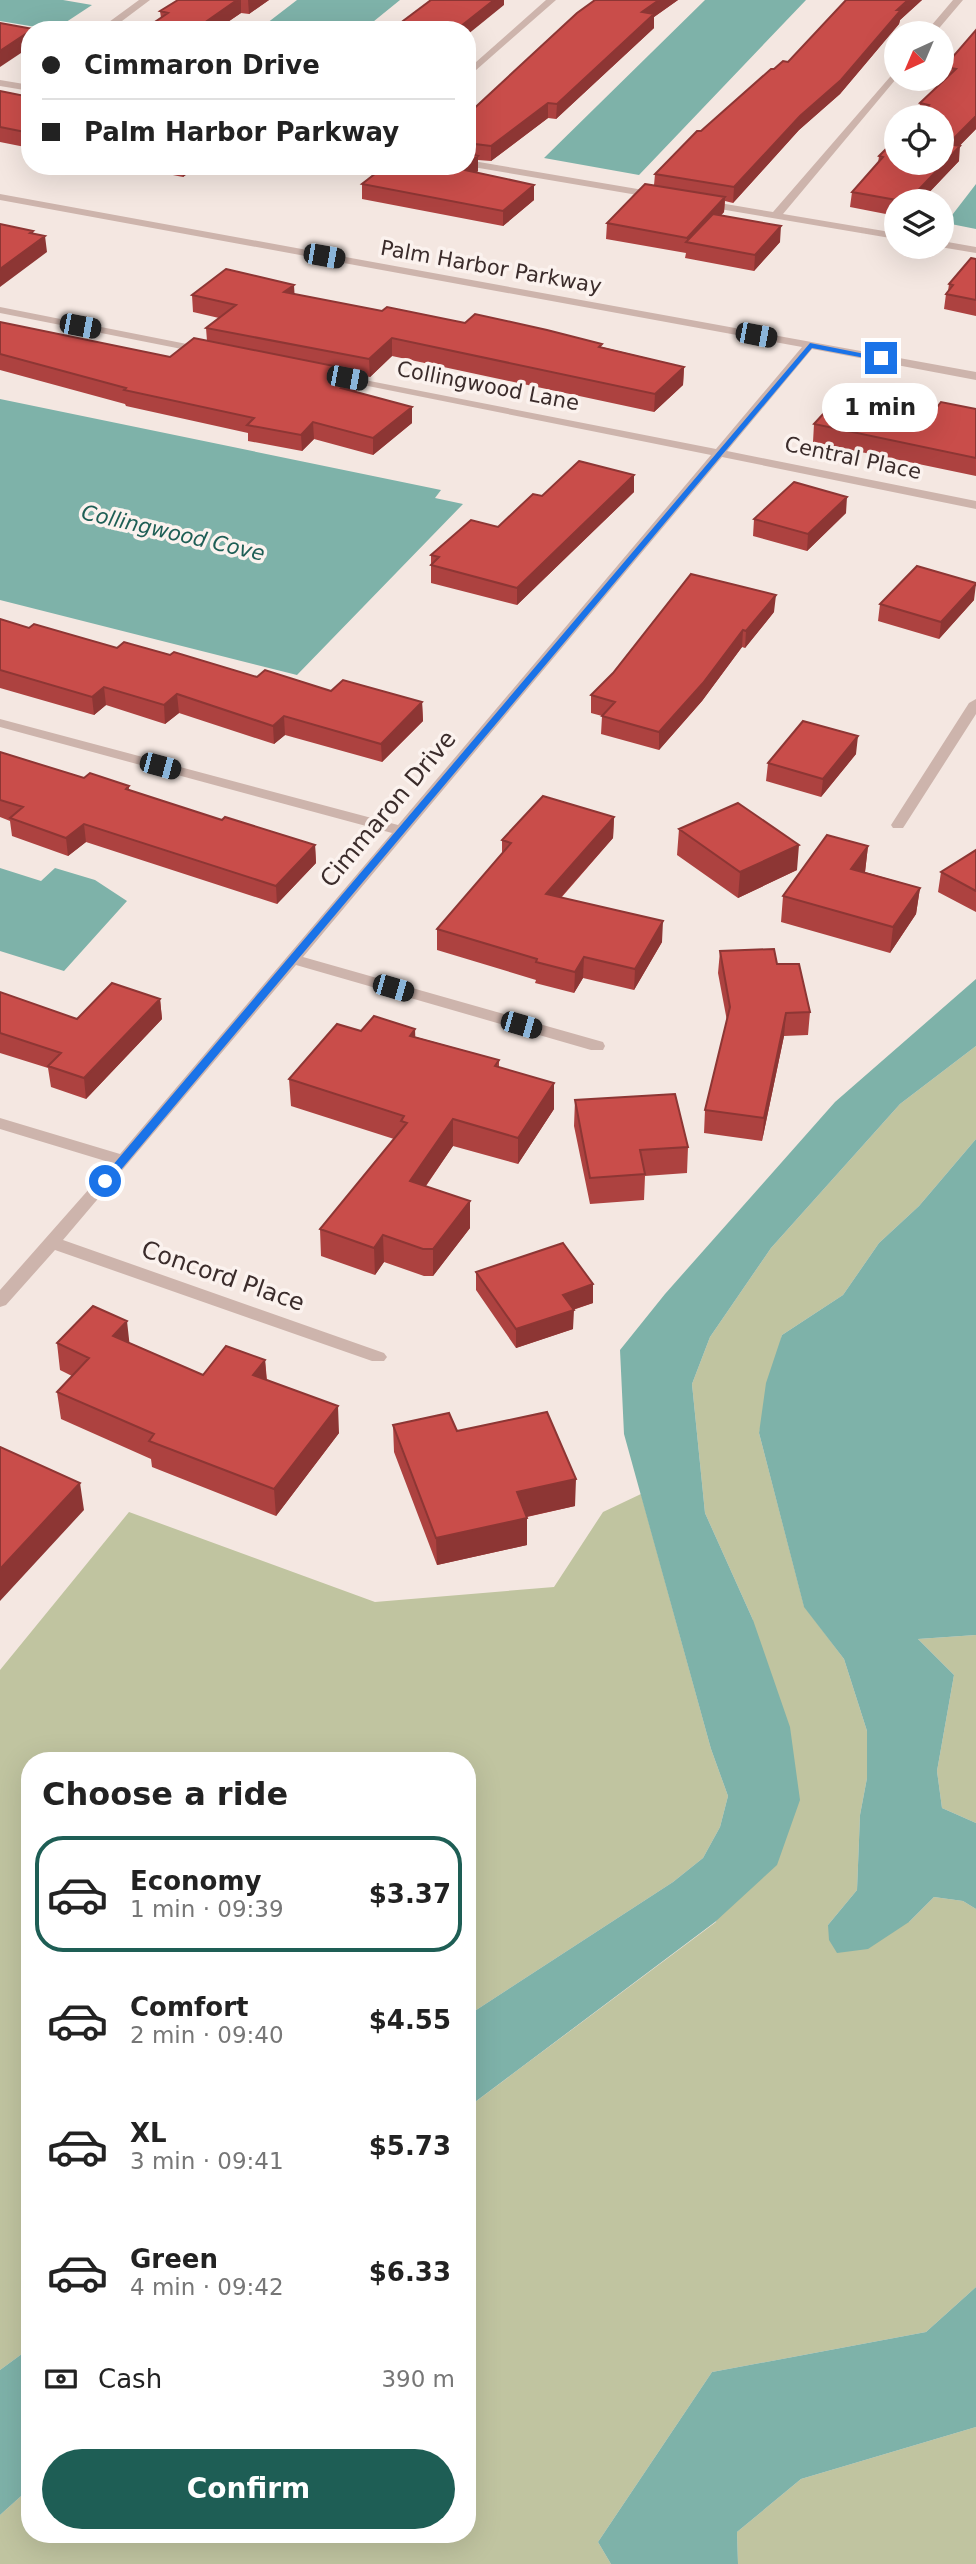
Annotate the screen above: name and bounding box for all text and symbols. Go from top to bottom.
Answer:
north arrow [884,21,954,91]
map controls [884,21,954,259]
text: Cimmaron Drive [84,50,320,80]
button: locate [884,105,954,175]
text: Palm Harbor Parkway [84,117,399,147]
button: layers [884,189,954,259]
street label: Palm Harbor Parkway [379,236,603,298]
car [302,242,347,270]
car [58,312,103,340]
car [734,321,779,349]
route end [865,342,897,374]
street label: Collingwood Lane [395,357,581,415]
car [325,364,370,392]
callout: 1 min [823,382,939,432]
text: 1 min [844,394,916,420]
street label: Central Place [783,432,923,484]
water label: Collingwood Cove [79,500,267,566]
street label: Cimmaron Drive [314,725,462,893]
car [137,750,184,782]
car [370,972,417,1004]
car [498,1009,545,1041]
route start [89,1165,121,1197]
street label: Concord Place [138,1235,308,1317]
text: Choose a ride [42,1775,288,1813]
icon: car [46,1863,109,1926]
text: Economy [130,1866,261,1896]
text: $3.37 [369,1879,451,1909]
text: 1 min · 09:39 [130,1896,284,1922]
icon: car [46,1989,109,2052]
text: Comfort [130,1992,248,2022]
text: $4.55 [369,2005,451,2035]
text: 2 min · 09:40 [130,2022,284,2048]
icon: car [46,2115,109,2178]
text: XL [130,2118,167,2148]
text: $5.73 [369,2131,451,2161]
text: 3 min · 09:41 [130,2148,284,2174]
icon: car [46,2241,109,2304]
text: Green [130,2244,218,2274]
text: $6.33 [369,2257,451,2287]
text: 4 min · 09:42 [130,2274,284,2300]
icon: cash [42,2360,80,2398]
text: Cash [98,2364,162,2394]
text: 390 m [381,2366,455,2392]
button: Confirm [42,2449,455,2529]

